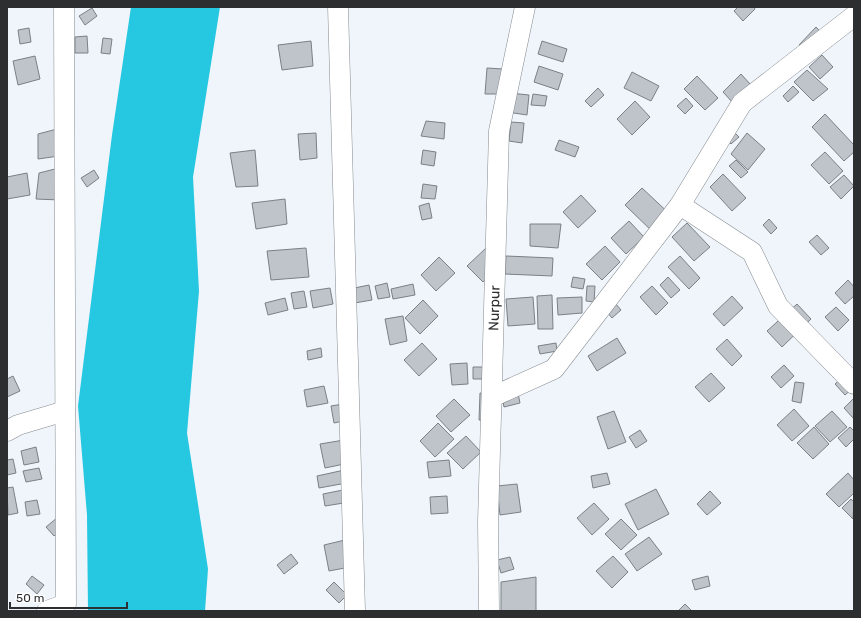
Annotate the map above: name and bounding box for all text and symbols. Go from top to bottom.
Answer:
street label: Nurpur [485,284,504,331]
scale bar [10,584,127,610]
text: 50 m [16,591,44,605]

